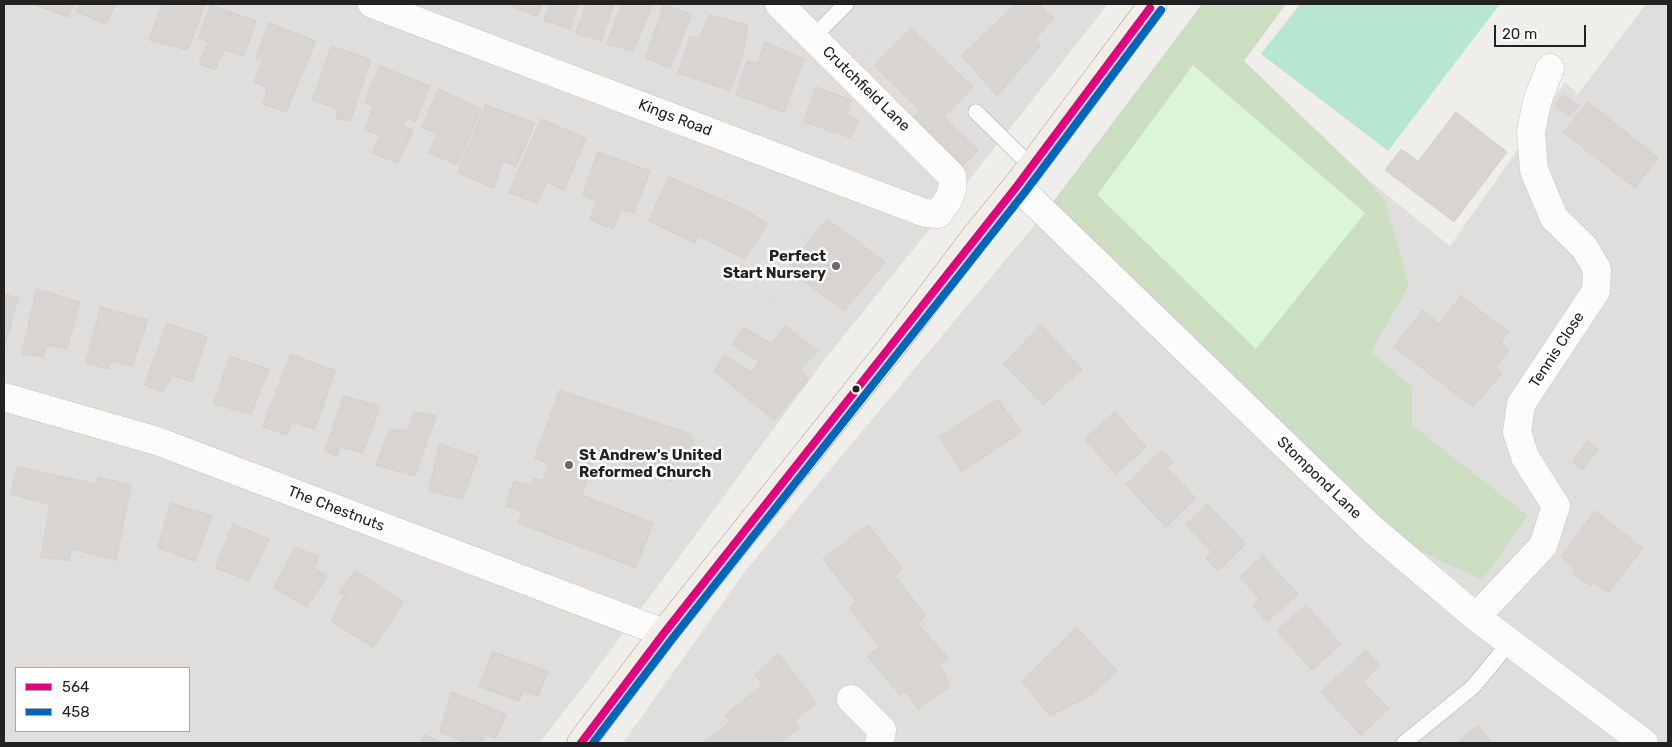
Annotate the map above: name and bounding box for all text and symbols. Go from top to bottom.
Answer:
scale bar [1497,15,1590,47]
text: 20 m [1502,25,1537,43]
street label: Crutchfield Lane [818,43,914,135]
street label: Kings Road [636,96,714,140]
place label: Perfect Start Nursery [723,248,826,283]
marker: Perfect Start Nursery [830,260,842,272]
street label: Tennis Close [1526,309,1588,391]
unlabelled marker [851,384,861,394]
street label: Stompond Lane [1273,433,1365,523]
place label: St Andrew's United Reformed Church [579,447,722,482]
marker: St Andrew's United Reformed Church [563,459,575,471]
street label: The Chestnuts [285,482,387,536]
legend [15,667,190,732]
text: 564 [62,678,89,696]
text: 458 [62,703,90,721]

